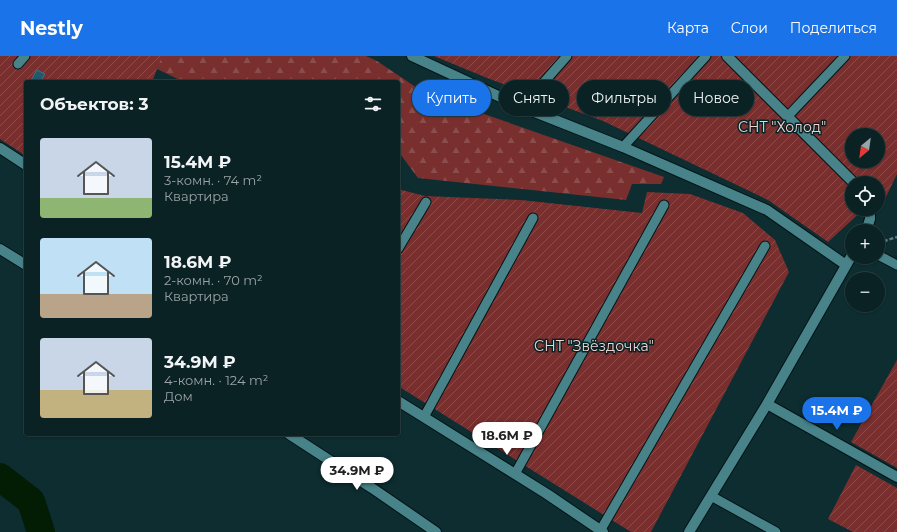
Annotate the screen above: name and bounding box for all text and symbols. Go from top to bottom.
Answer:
text: Nestly [20,17,83,40]
text: Карта [667,19,709,37]
text: Слои [731,19,768,37]
text: Поделиться [790,19,877,37]
chip: Купить [412,80,491,116]
chip: Снять [499,80,569,116]
chip: Фильтры [577,80,671,116]
chip: Новое [679,80,754,116]
icon: filters [362,93,384,115]
text: Объектов: 3 [40,94,149,114]
park label: СНТ "Холод" [738,118,826,136]
north arrow [845,128,885,168]
map controls [845,128,885,312]
text: 15.4M ₽ [164,152,231,172]
icon: home [72,154,120,202]
text: 3-комн. · 74 m² [164,172,262,188]
button: locate [845,176,885,216]
text: Квартира [164,188,229,204]
button: + [845,224,885,264]
text: 18.6M ₽ [164,252,231,272]
icon: home [72,254,120,302]
text: 2-комн. · 70 m² [164,272,263,288]
button: − [845,272,885,312]
text: Квартира [164,288,229,304]
park label: СНТ "Звёздочка" [534,337,654,355]
text: 34.9M ₽ [164,352,236,372]
icon: home [72,354,120,402]
text: 4-комн. · 124 m² [164,372,268,388]
text: Дом [164,388,193,404]
pin: 15.4M ₽ [800,397,874,431]
text: 15.4M ₽ [811,402,863,418]
pin: 18.6M ₽ [470,422,544,456]
text: 18.6M ₽ [481,427,533,443]
pin: 34.9M ₽ [320,457,394,491]
text: 34.9M ₽ [330,462,384,478]

